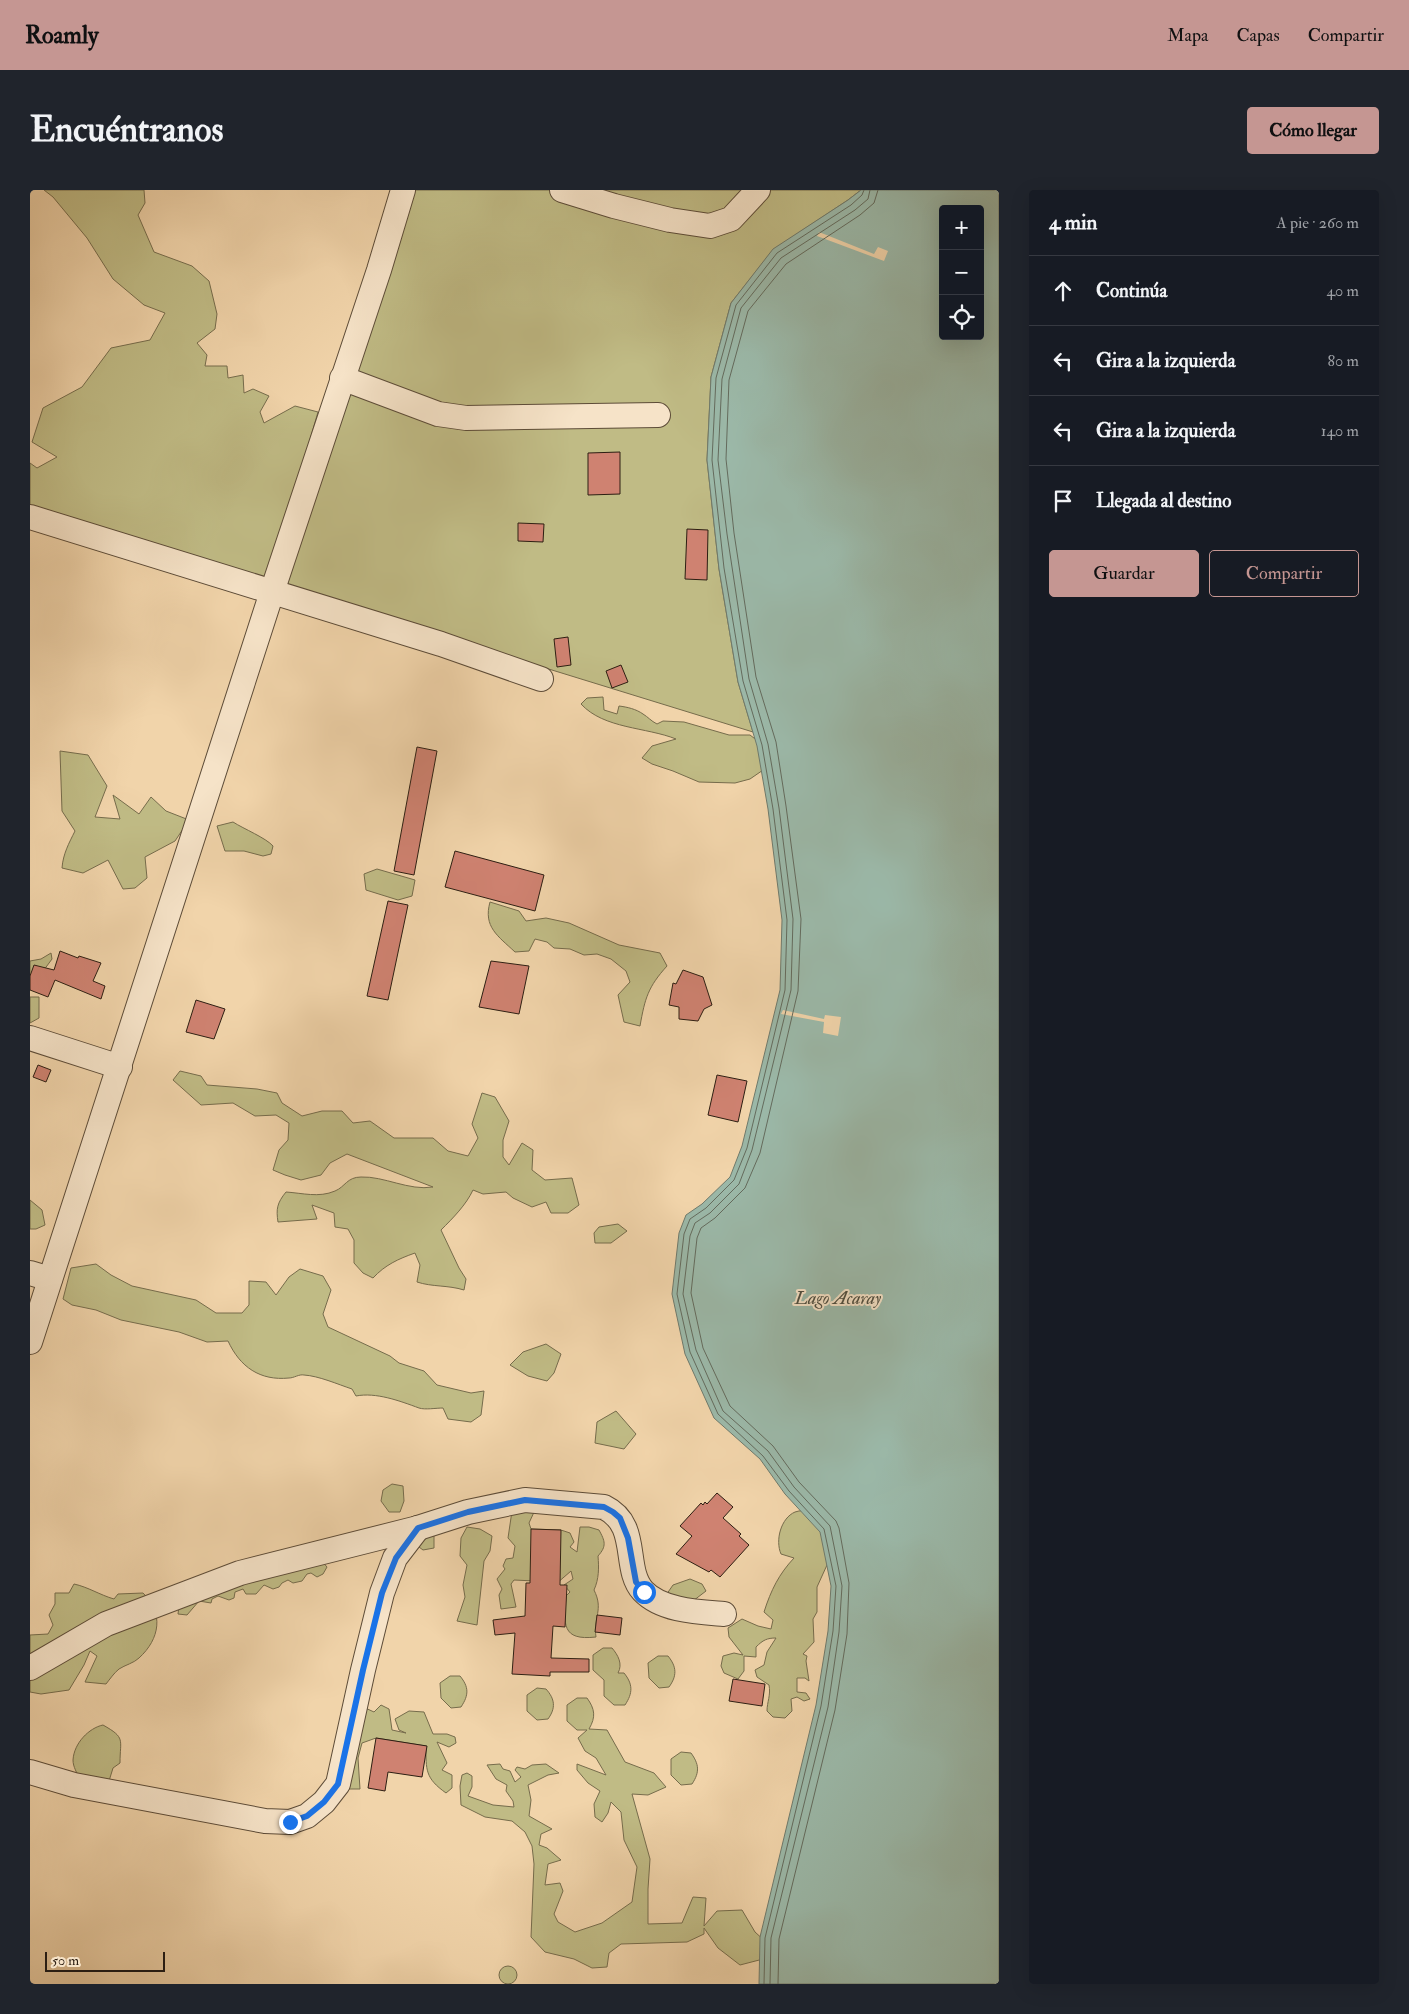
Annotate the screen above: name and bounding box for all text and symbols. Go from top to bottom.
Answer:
text: Roamly [25,20,99,51]
text: Mapa [1167,24,1209,47]
text: Capas [1237,24,1280,47]
text: Compartir [1308,24,1384,47]
button: Cómo llegar [1247,107,1379,154]
text: Encuéntranos [30,108,223,152]
map controls [939,205,984,340]
button: + [939,205,984,250]
text: 4 min [1049,209,1097,236]
text: A pie · 260 m [1277,213,1359,233]
button: − [939,250,984,295]
icon: ahead [1049,277,1077,305]
text: Continúa [1096,279,1167,303]
text: 40 m [1326,281,1359,301]
button: locate [939,295,984,340]
icon: left [1049,347,1077,375]
text: Gira a la izquierda [1096,349,1235,373]
text: 80 m [1328,351,1359,371]
icon: left [1049,417,1077,445]
text: Gira a la izquierda [1096,419,1235,443]
text: 140 m [1321,421,1359,441]
icon: arrive [1049,487,1077,515]
text: Llegada al destino [1096,489,1231,513]
button: Guardar [1049,550,1199,597]
button: Compartir [1209,550,1359,597]
water label: Lago Acaray [794,1287,882,1310]
route start [633,1581,656,1604]
route end [279,1811,302,1834]
scale bar [45,1949,165,1972]
text: 50 m [52,1952,79,1969]

